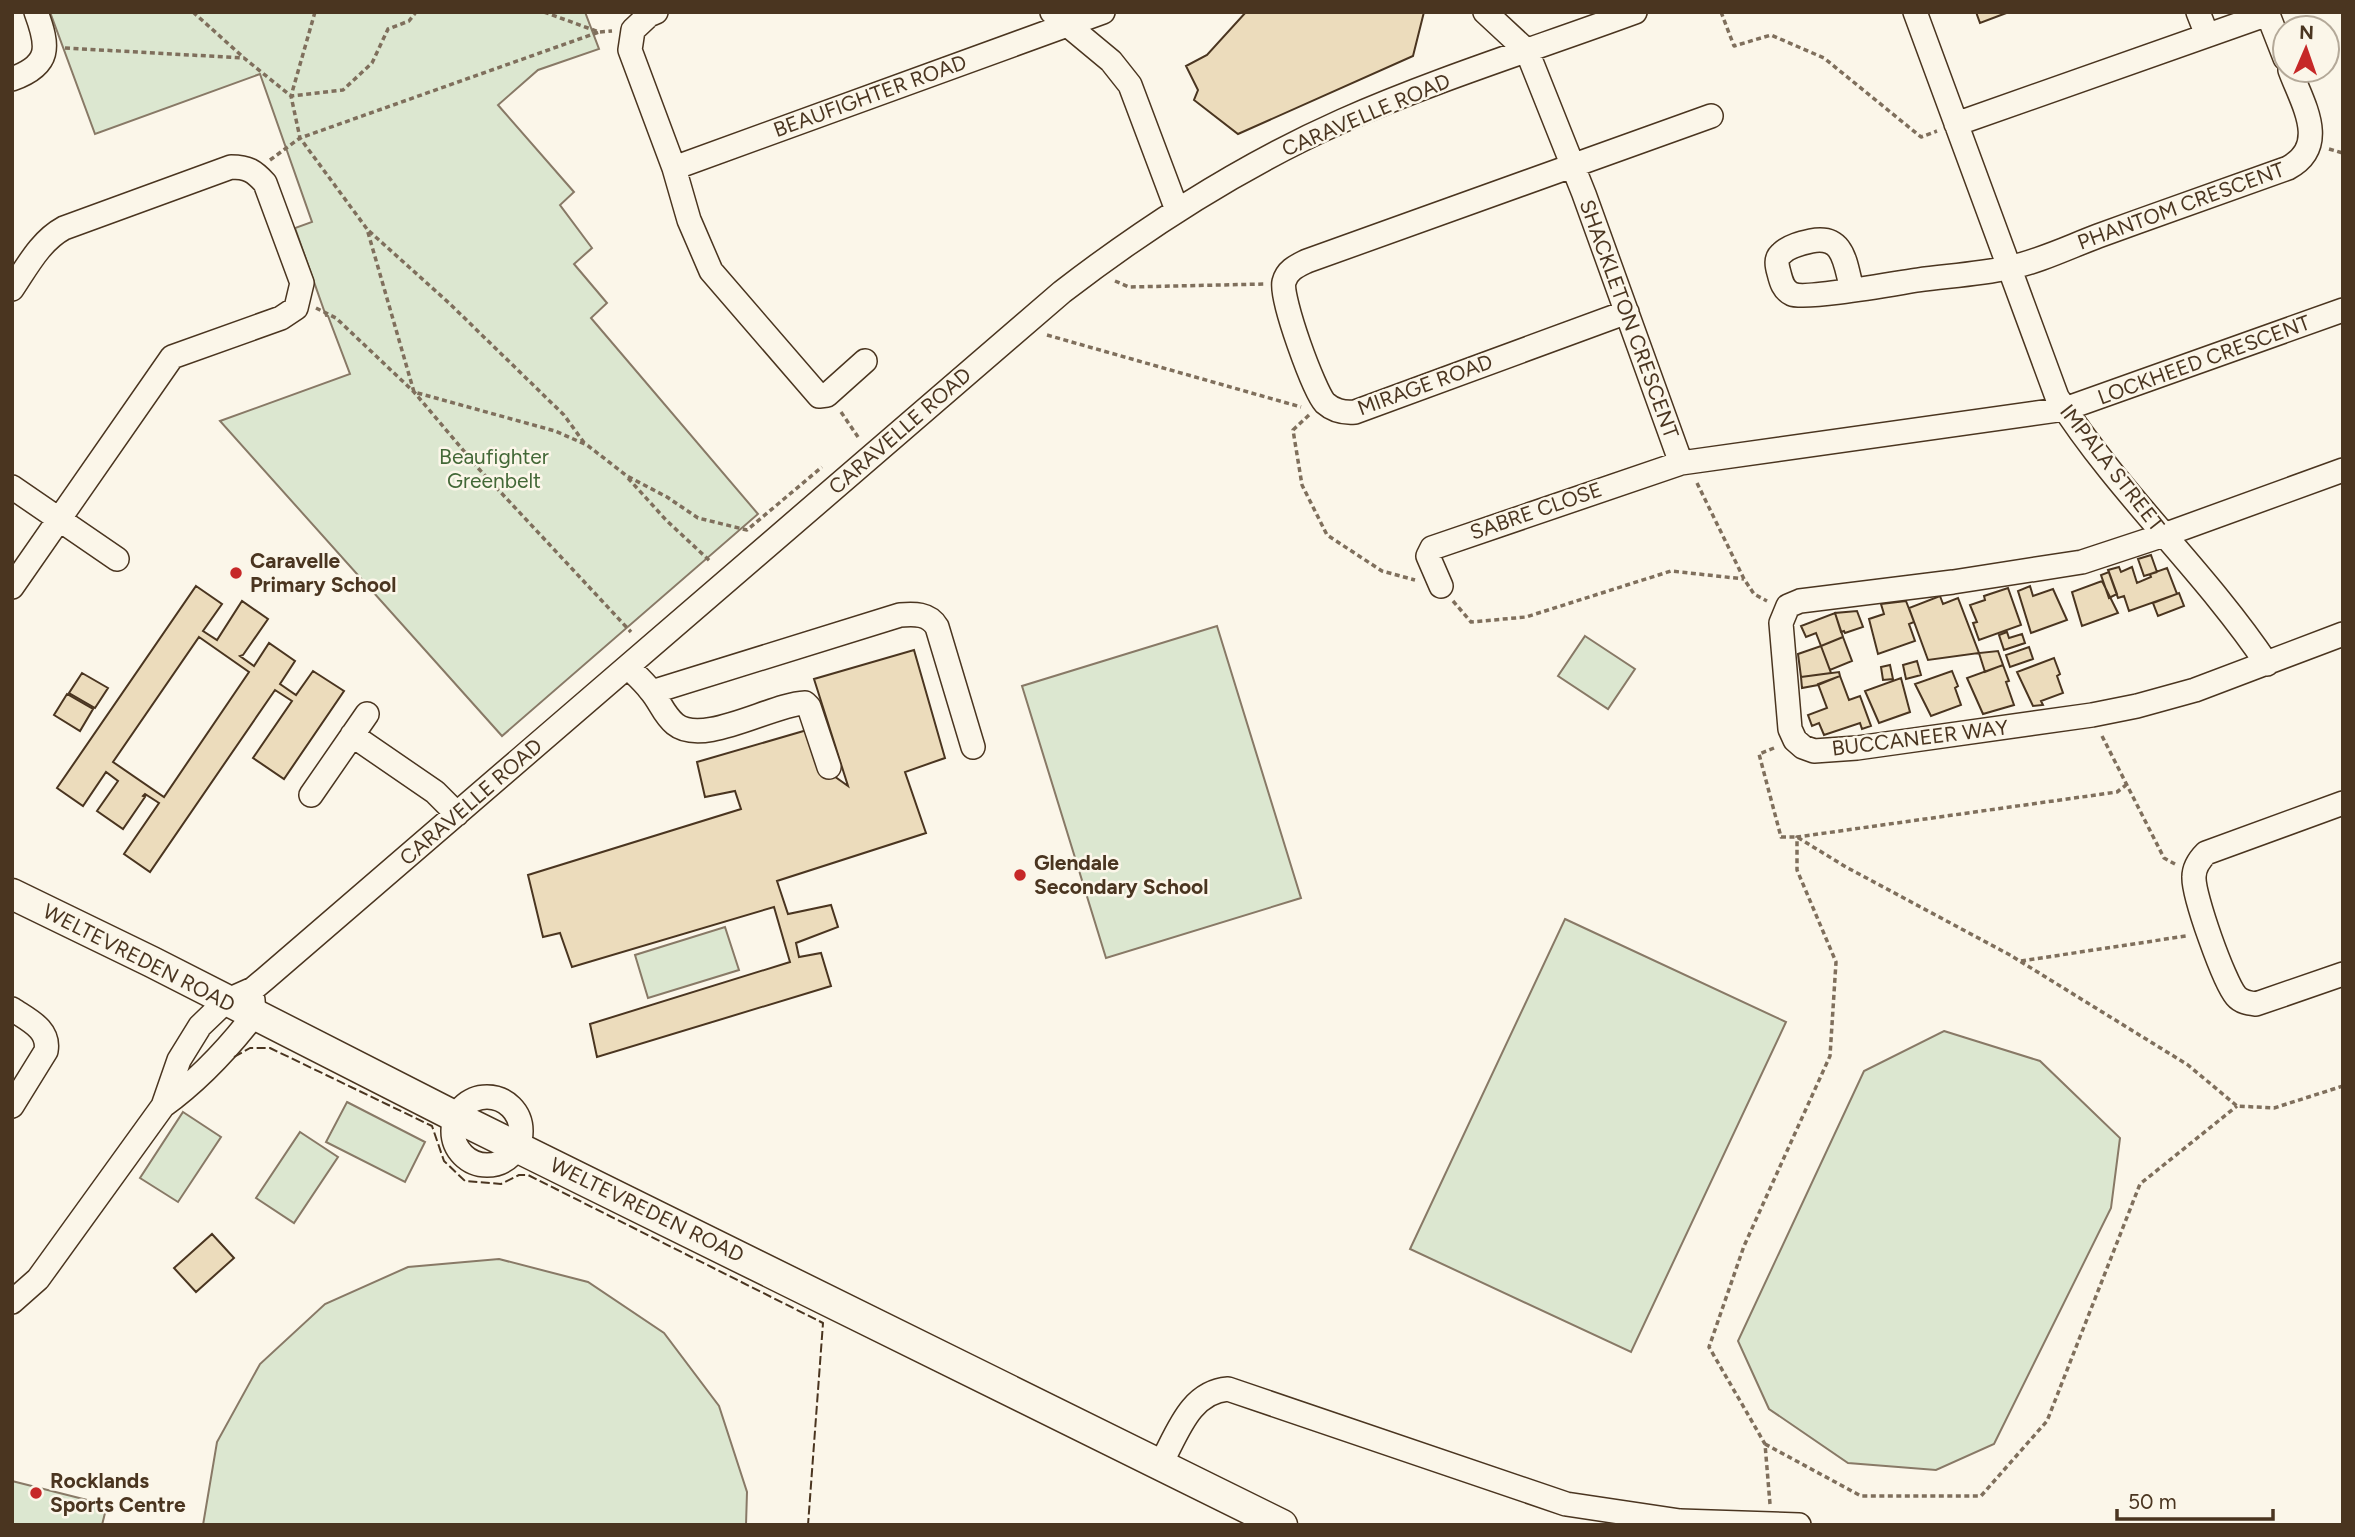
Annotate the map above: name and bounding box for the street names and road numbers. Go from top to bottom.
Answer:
street label: BEAUFIGHTER ROAD [770,49,970,142]
street label: CARAVELLE ROAD [1278,68,1454,161]
street label: PHANTOM CRESCENT [2074,156,2288,255]
street label: SHACKLETON CRESCENT [1575,196,1684,442]
street label: LOCKHEED CRESCENT [2094,309,2314,410]
street label: MIRAGE ROAD [1354,348,1496,421]
street label: CARAVELLE ROAD [823,362,976,499]
street label: IMPALA STREET [2055,399,2170,536]
street label: SABRE CLOSE [1467,476,1605,545]
street label: BUCCANEER WAY [1830,714,2010,761]
street label: CARAVELLE ROAD [394,733,547,870]
street label: WELTEVREDEN ROAD [39,898,240,1017]
street label: WELTEVREDEN ROAD [546,1152,748,1267]

